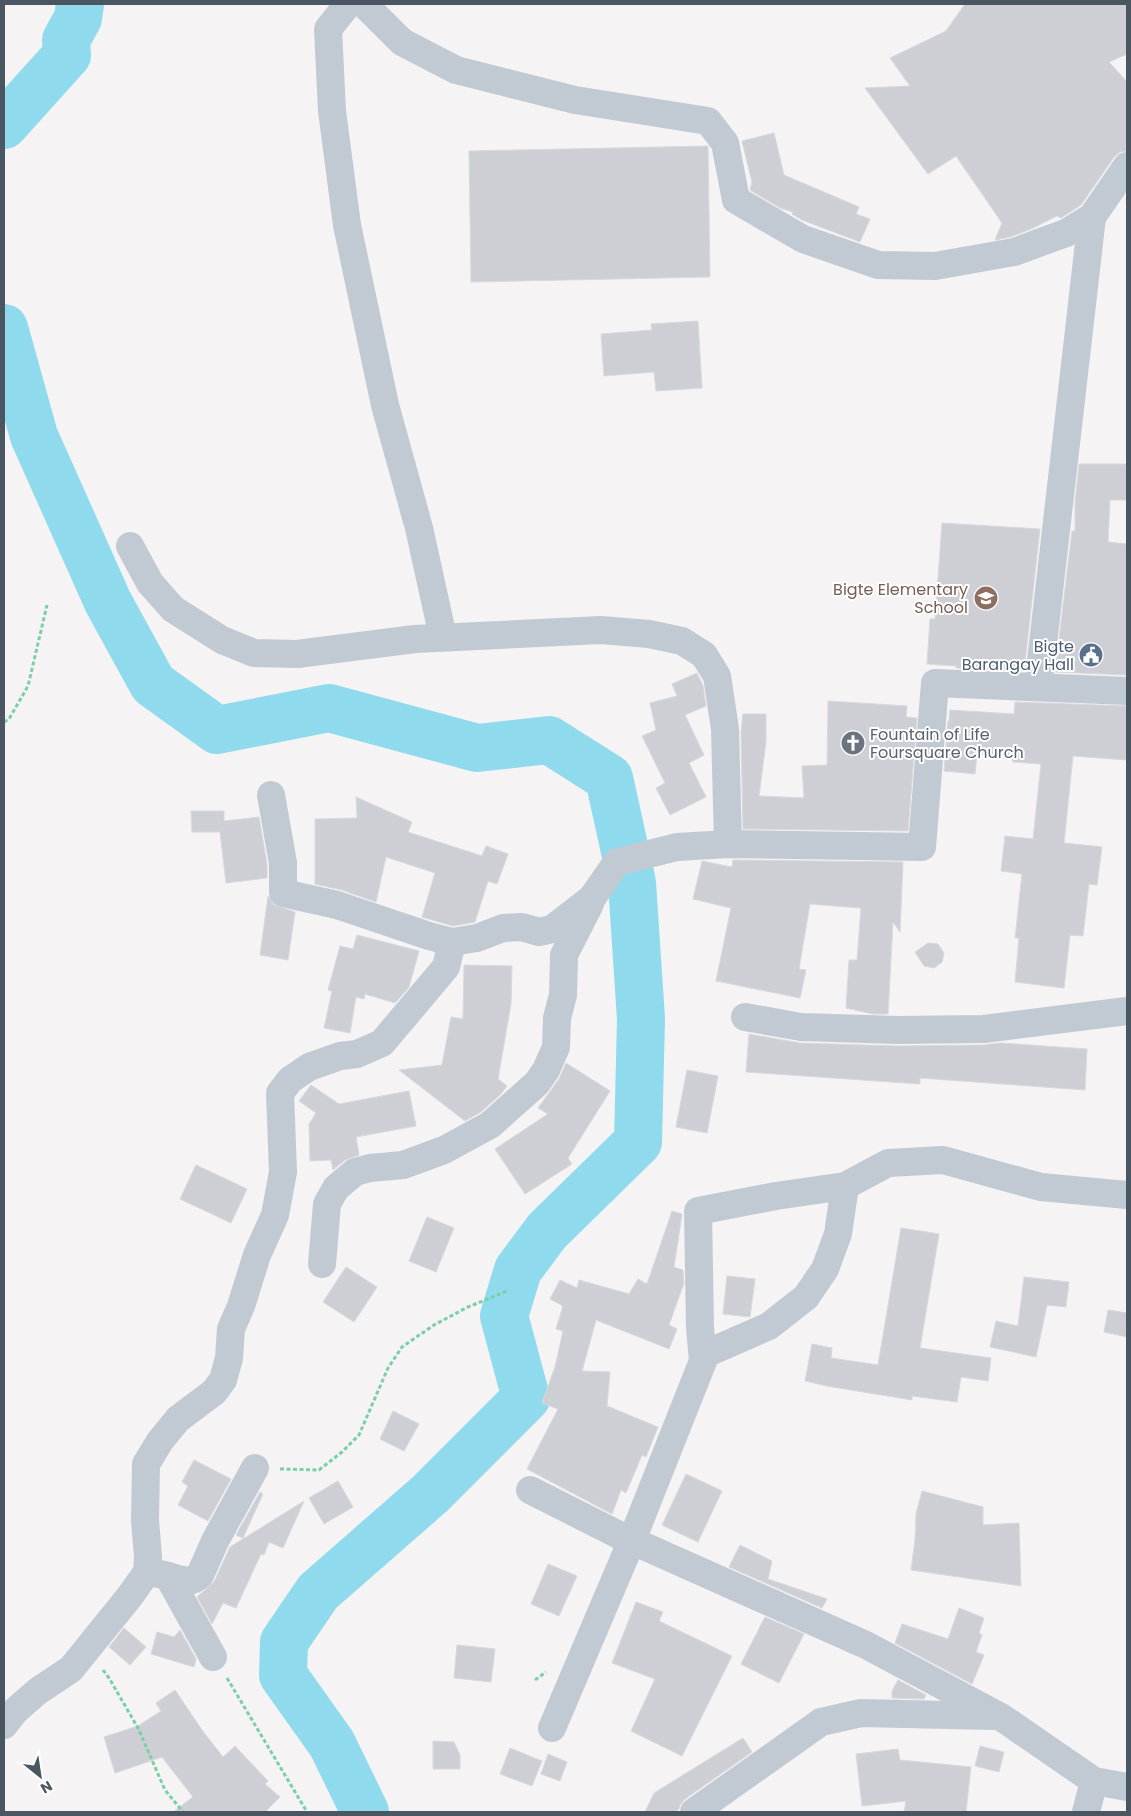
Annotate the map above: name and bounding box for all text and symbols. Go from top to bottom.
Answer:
place label: Bigte Elementary School [833,578,968,619]
school or university icon: Bigte Elementary School [973,585,999,611]
place label: Bigte Barangay Hall [962,635,1074,676]
public building icon: Bigte Barangay Hall [1078,642,1104,668]
place label: Fountain of Life Foursquare Church [870,723,1024,764]
church icon: Fountain of Life Foursquare Church [840,730,866,756]
north arrow [15,1751,65,1801]
text: N [37,1776,56,1799]

